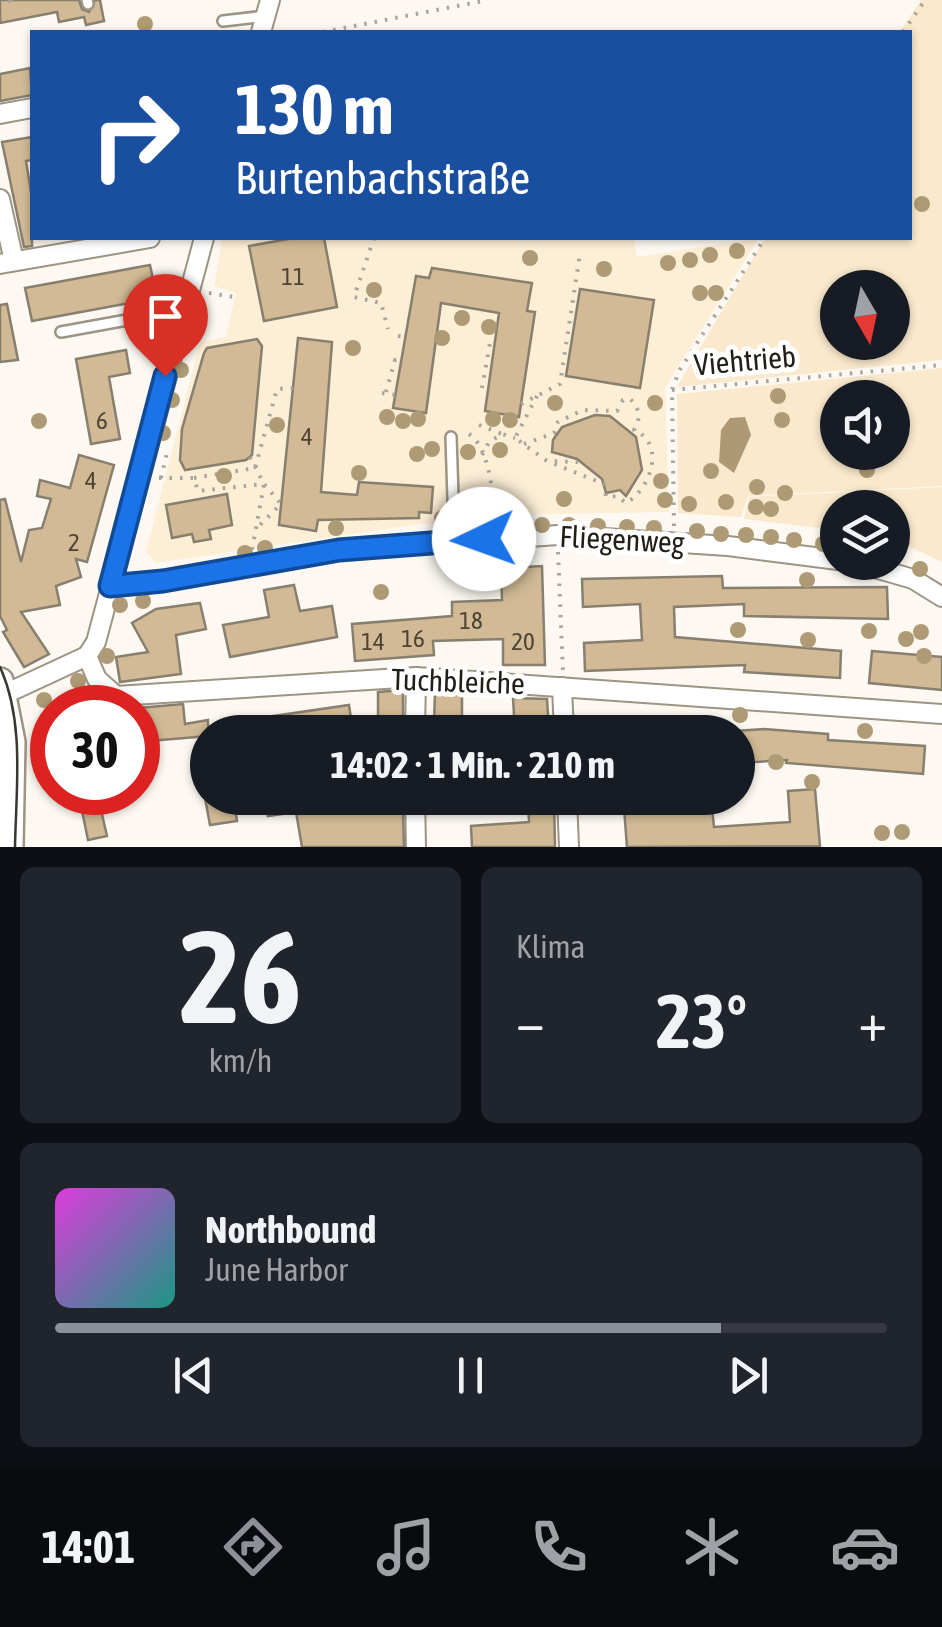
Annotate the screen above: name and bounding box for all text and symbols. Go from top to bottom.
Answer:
text: 130 m [235,69,394,149]
icon: right [70,70,200,200]
text: Burtenbachstraße [235,152,530,204]
house number: 11 [281,262,305,290]
north arrow [820,270,910,360]
map controls [820,270,910,580]
pin [123,274,208,377]
icon: arrive [138,289,193,344]
street label: Viehtrieb [693,339,797,381]
button: sound [820,380,910,470]
house number: 6 [96,406,108,434]
house number: 4 [301,422,313,450]
house number: 4 [85,466,97,494]
position arrow [432,487,536,591]
button: layers [820,490,910,580]
street label: Fliegenweg [559,519,686,559]
house number: 2 [68,528,80,556]
house number: 18 [459,606,483,634]
house number: 16 [401,624,425,652]
house number: 14 [361,627,385,655]
house number: 20 [511,627,535,655]
street label: Tuchbleiche [391,662,525,700]
speed limit sign: 30 [30,685,160,815]
text: 14:02 · 1 Min. · 210 m [330,743,615,786]
text: 26 [179,902,302,1051]
text: Klima [516,928,585,965]
text: 23° [656,978,747,1064]
text: − [516,990,545,1053]
text: + [858,990,887,1053]
text: km/h [209,1042,272,1079]
text: Northbound [205,1208,376,1251]
text: June Harbor [205,1251,348,1288]
icon: previous [166,1348,221,1403]
icon: pause [443,1348,498,1403]
icon: next [721,1348,776,1403]
icon: directions [218,1512,288,1582]
icon: music [371,1512,441,1582]
icon: phone [524,1512,594,1582]
icon: climate [677,1512,747,1582]
icon: car [830,1512,900,1582]
text: 14:01 [42,1521,135,1573]

